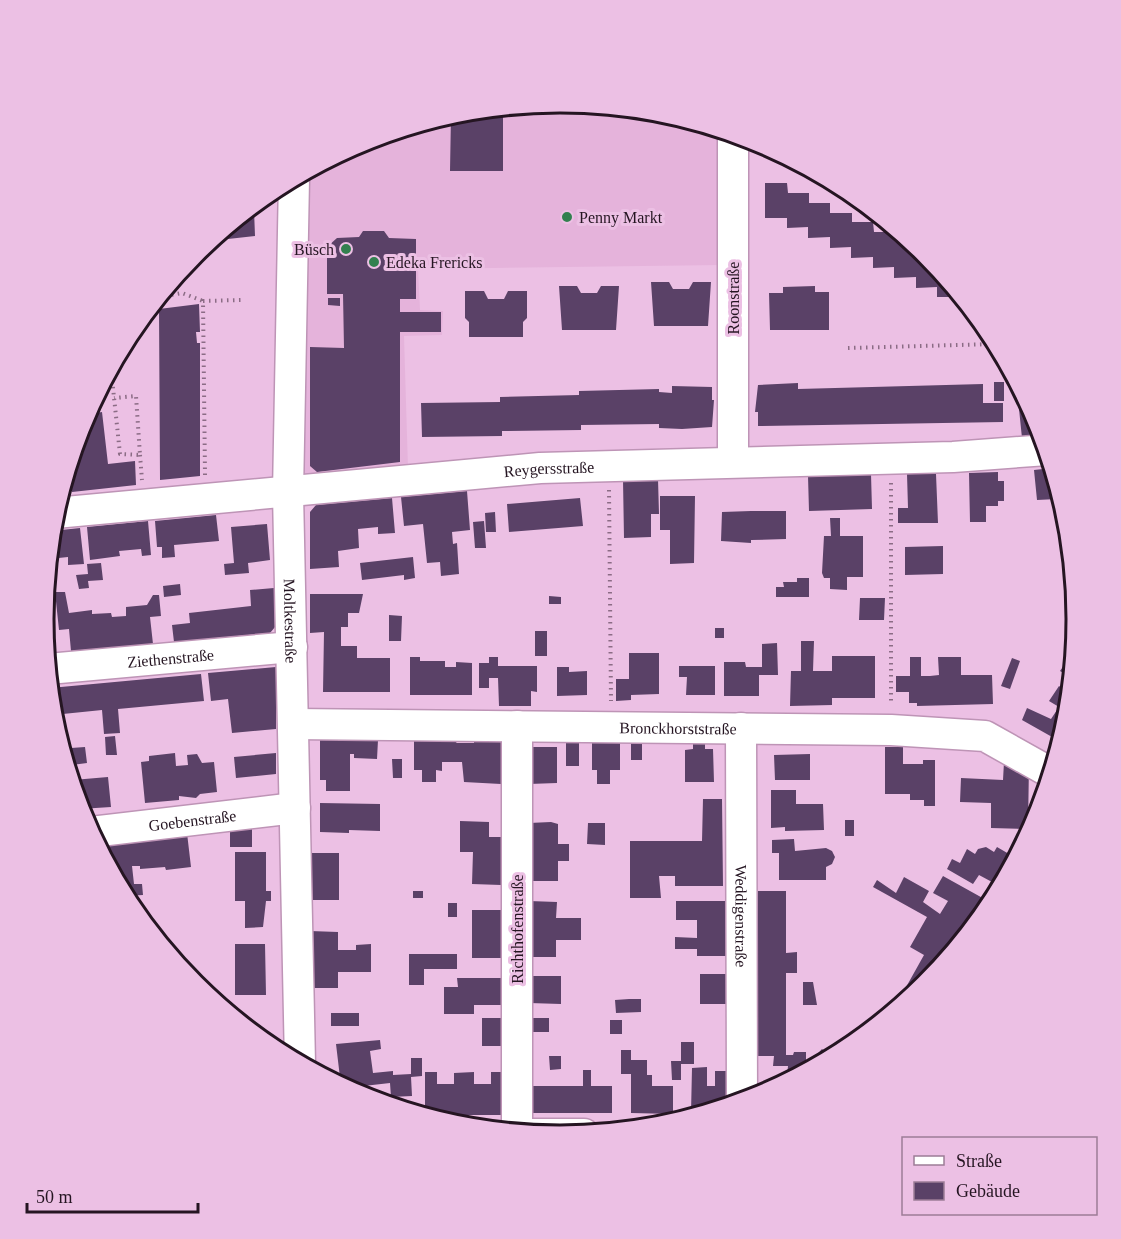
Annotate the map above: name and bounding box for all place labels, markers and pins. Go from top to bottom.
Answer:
place label: Penny Markt [579,209,663,227]
marker: Penny Markt [560,210,574,224]
place label: Büsch [294,241,334,258]
marker: Büsch [339,242,353,256]
place label: Edeka Frericks [386,254,482,271]
marker: Edeka Frericks [367,255,381,269]

